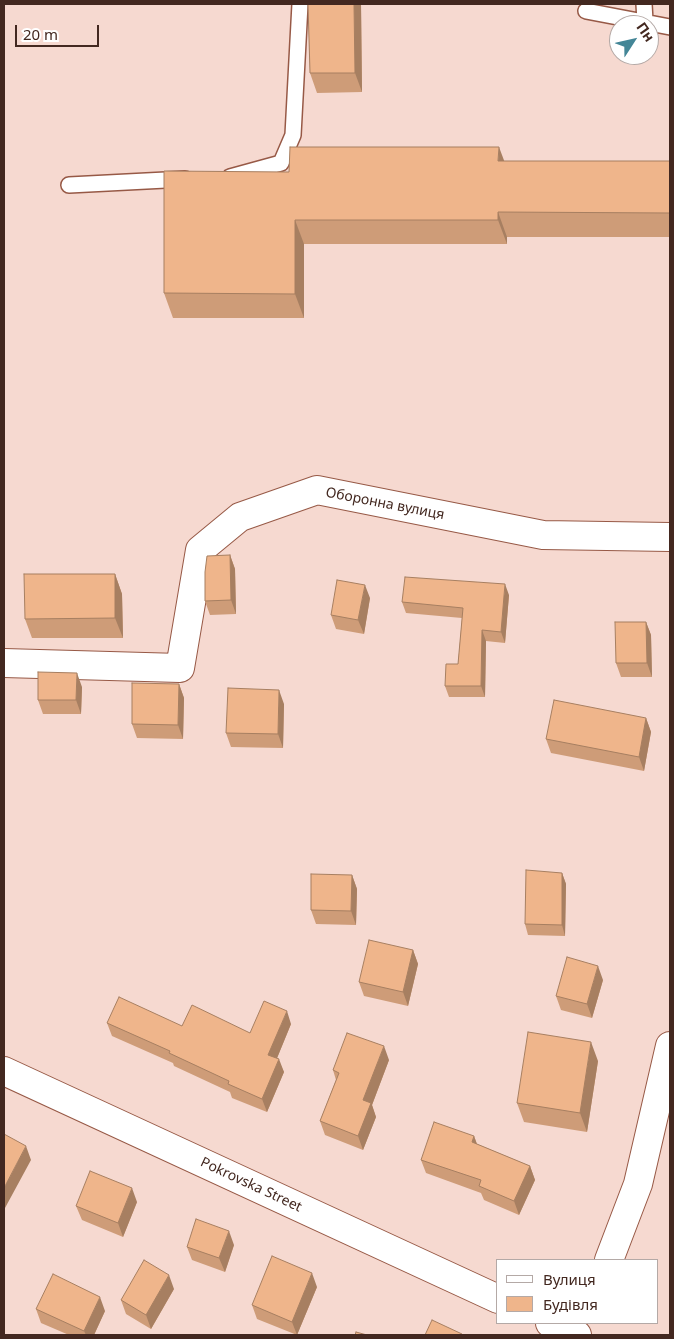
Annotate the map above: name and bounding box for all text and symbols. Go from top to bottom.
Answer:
scale bar [18,15,101,47]
north arrow [609,15,659,65]
text: Пн [632,18,659,45]
text: 20 m [23,24,58,44]
street label: Оборонна вулиця [324,484,446,524]
street label: Pokrovska Street [198,1154,304,1216]
legend [497,1259,659,1324]
text: Вулиця [543,1269,596,1289]
text: Будівля [543,1294,598,1314]

